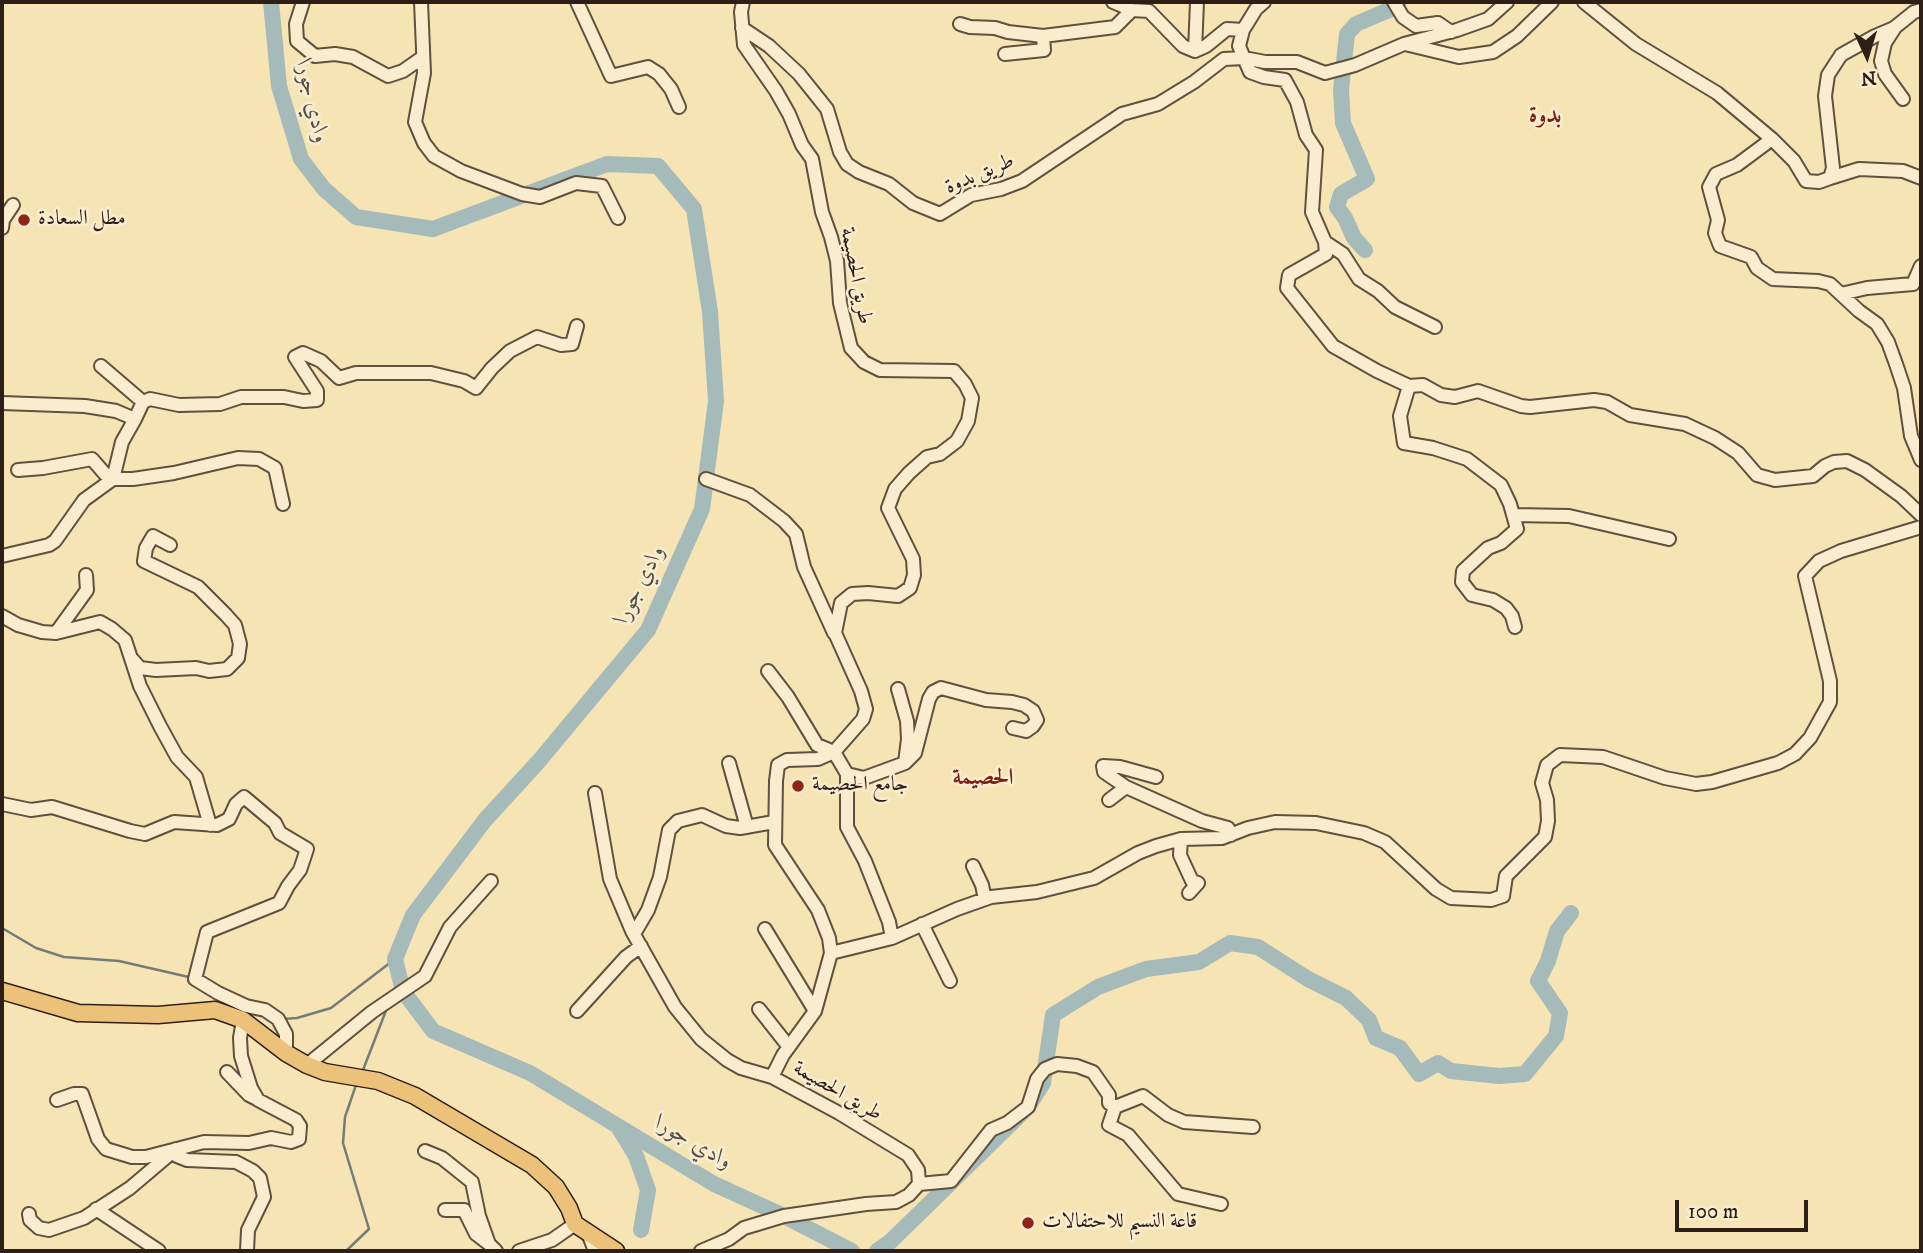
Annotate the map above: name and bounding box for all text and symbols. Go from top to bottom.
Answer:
north arrow [1832,21,1902,91]
water label: وادي جورا [288,58,334,146]
text: N [1860,65,1877,89]
district label: بدوة [1529,103,1561,131]
street label: طريق بدوة [942,149,1018,201]
place label: مطل السعادة [38,207,126,233]
marker: مطل السعادة [16,212,32,228]
street label: طريق الحصيمة [833,225,877,327]
water label: وادي جورا [610,541,672,629]
district label: الحصيمة [952,765,1014,793]
place label: جامع الحصيمة [812,773,908,799]
marker: جامع الحصيمة [790,778,806,794]
street label: طريق الحصيمة [788,1056,886,1128]
water label: وادي جورا [650,1111,736,1177]
scale bar [1678,1186,1811,1230]
text: 100 m [1688,1199,1739,1225]
place label: قاعة النسيم للاحتفالات [1042,1210,1197,1236]
marker: قاعة النسيم للاحتفالات [1020,1215,1036,1231]

